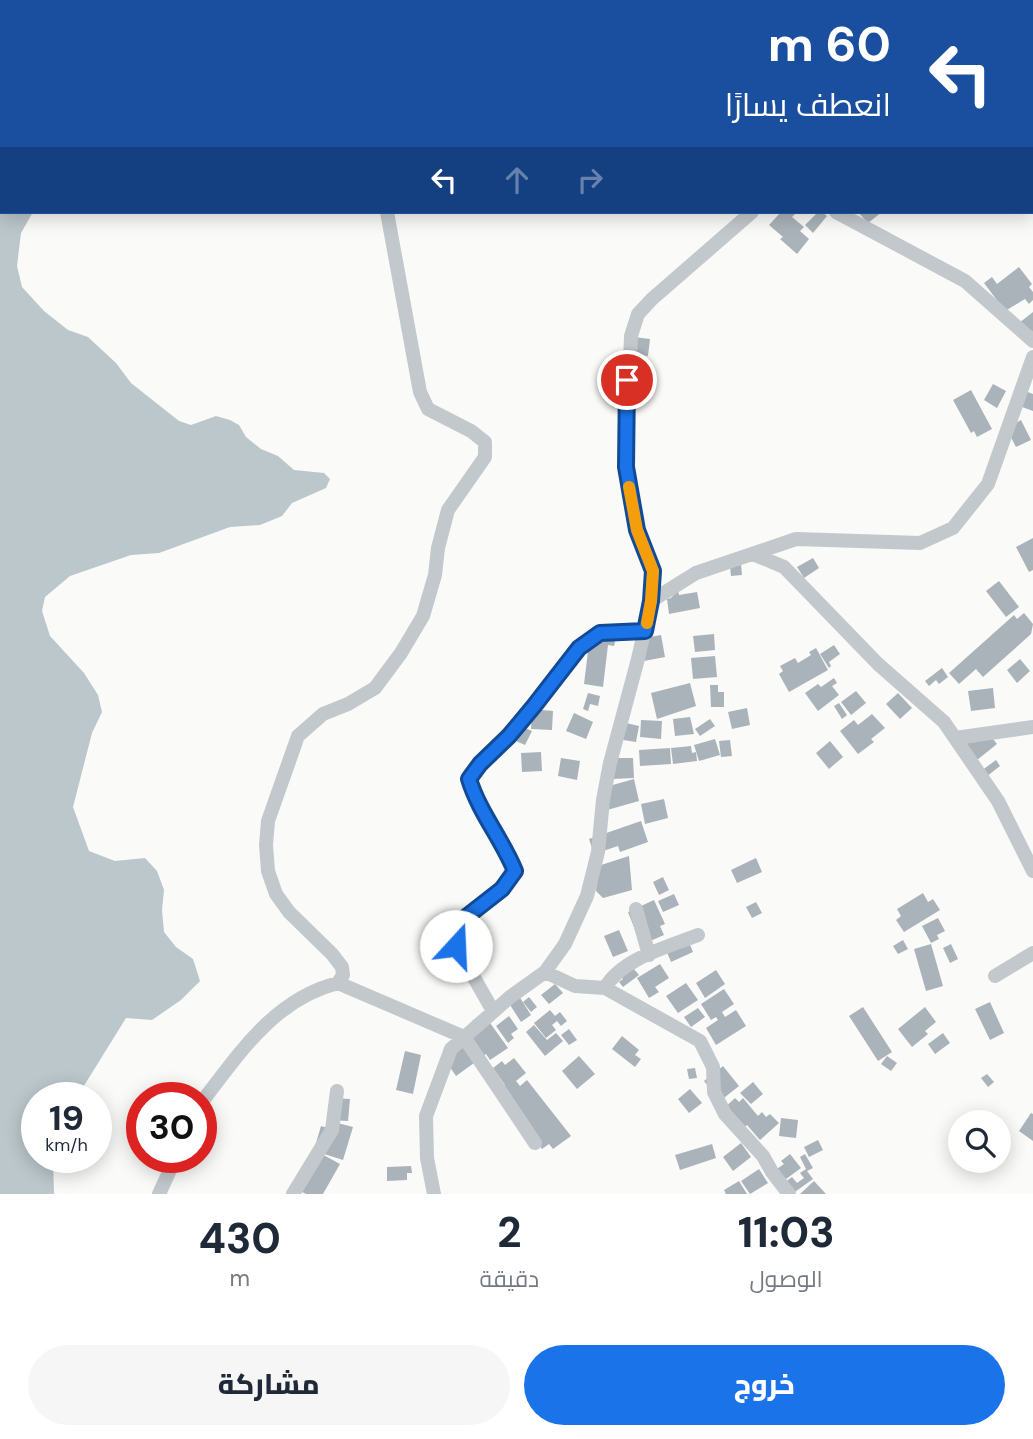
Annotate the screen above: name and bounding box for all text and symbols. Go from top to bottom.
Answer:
text: 60 m [768,12,891,76]
icon: left [915,28,1006,119]
text: انعطف يسارًا [725,84,891,126]
icon: left [425,161,463,199]
icon: ahead [498,161,536,199]
icon: right [571,161,609,199]
pin [597,350,657,410]
icon: arrive [608,361,646,399]
position arrow [419,909,493,983]
speed limit sign: 30 [126,1082,217,1173]
text: 19 [49,1095,84,1141]
map controls [948,1110,1011,1173]
button: search [948,1110,1011,1173]
text: km/h [45,1133,88,1157]
text: 2 [497,1205,521,1260]
text: 11:03 [738,1205,835,1260]
text: 430 [198,1211,281,1266]
text: m [229,1263,250,1293]
text: دقيقة [479,1264,539,1294]
text: الوصول [749,1264,823,1294]
button: مشاركة [28,1345,510,1425]
button: خروج [524,1345,1005,1425]

